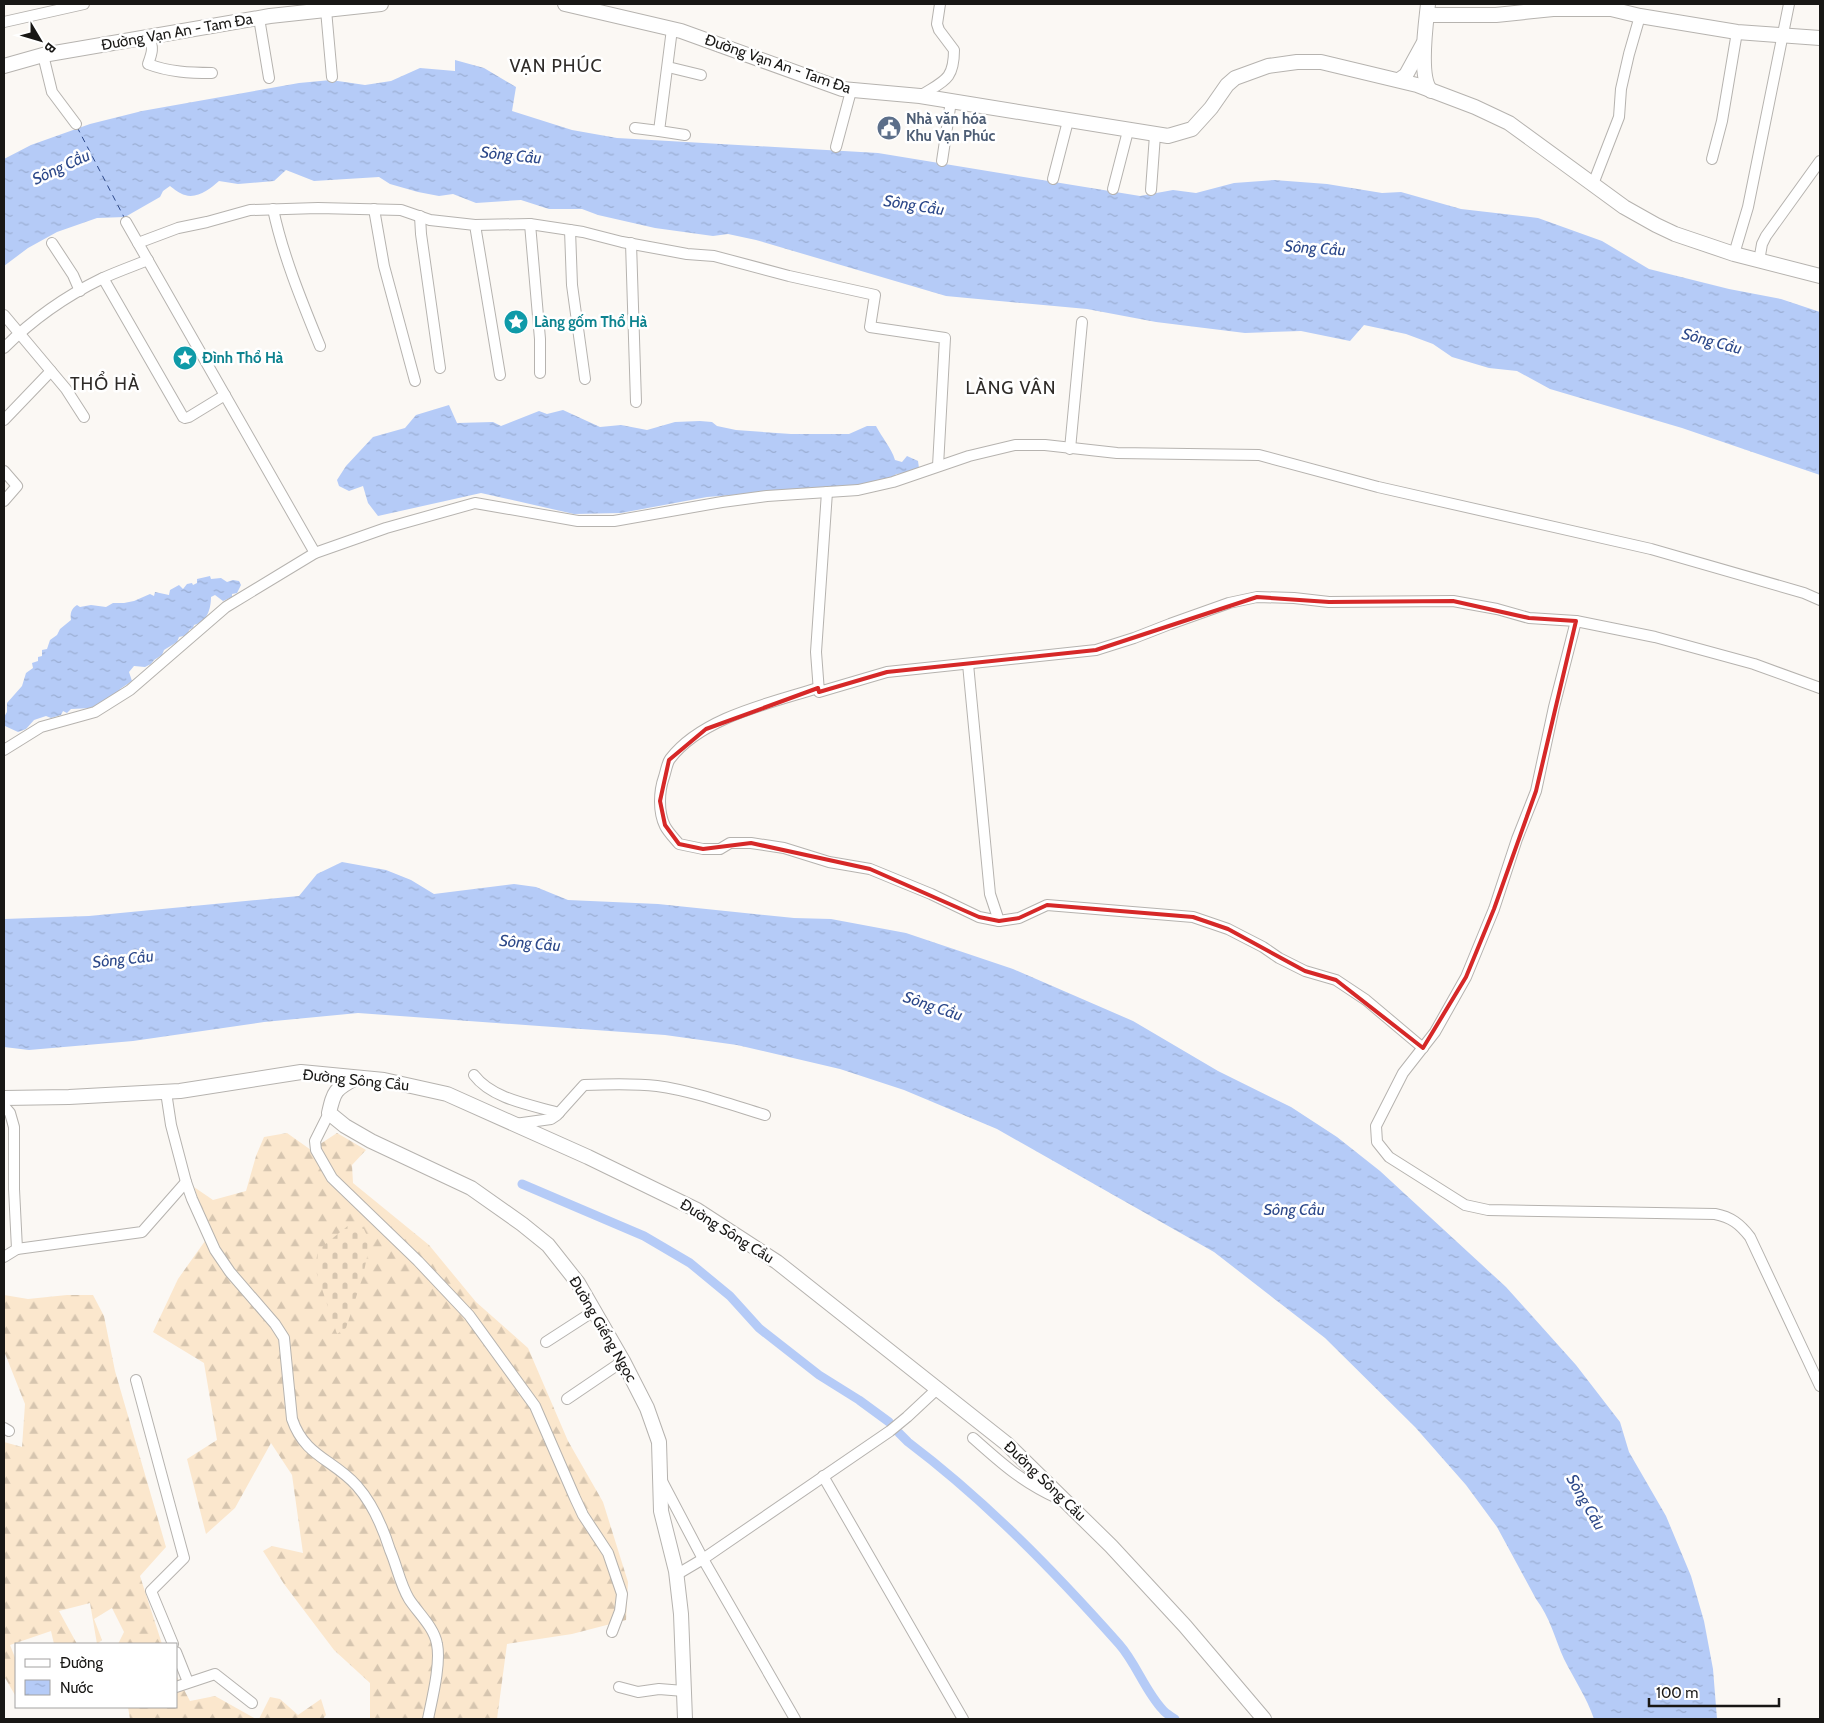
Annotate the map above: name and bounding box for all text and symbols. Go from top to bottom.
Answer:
street label: Đường Vạn An - Tam Đa [100,10,255,54]
north arrow [15,15,65,65]
street label: Đường Vạn An - Tam Đa [703,31,854,98]
text: B [40,39,60,57]
district label: VẠN PHÚC [509,55,603,77]
place label: Nhà văn hóa Khu Vạn Phúc [906,110,995,145]
public building icon: Nhà văn hóa Khu Vạn Phúc [876,115,902,141]
water label: Sông Cầu [480,142,543,168]
water label: Sông Cầu [29,145,93,189]
water label: Sông Cầu [882,191,946,219]
water label: Sông Cầu [1284,236,1346,260]
place icon: Làng gốm Thổ Hà [503,309,529,335]
place label: Làng gốm Thổ Hà [534,313,648,331]
water label: Sông Cầu [1680,324,1744,358]
place icon: Đình Thổ Hà [172,345,198,371]
place label: Đình Thổ Hà [202,349,284,367]
district label: THỔ HÀ [70,371,140,395]
district label: LÀNG VÂN [966,377,1056,399]
water label: Sông Cầu [499,931,561,955]
water label: Sông Cầu [92,946,155,972]
water label: Sông Cầu [901,987,965,1025]
street label: Đường Sông Cầu [302,1065,410,1095]
street label: Đường Sông Cầu [677,1195,777,1267]
water label: Sông Cầu [1263,1200,1325,1219]
street label: Đường Giếng Ngọc [565,1273,641,1385]
street label: Đường Sông Cầu [1000,1437,1090,1525]
water label: Sông Cầu [1562,1471,1610,1533]
legend [15,1643,178,1708]
text: Đường [60,1654,103,1672]
scale bar [1649,1676,1779,1708]
text: Nước [60,1679,94,1697]
text: 100 m [1656,1684,1698,1702]

